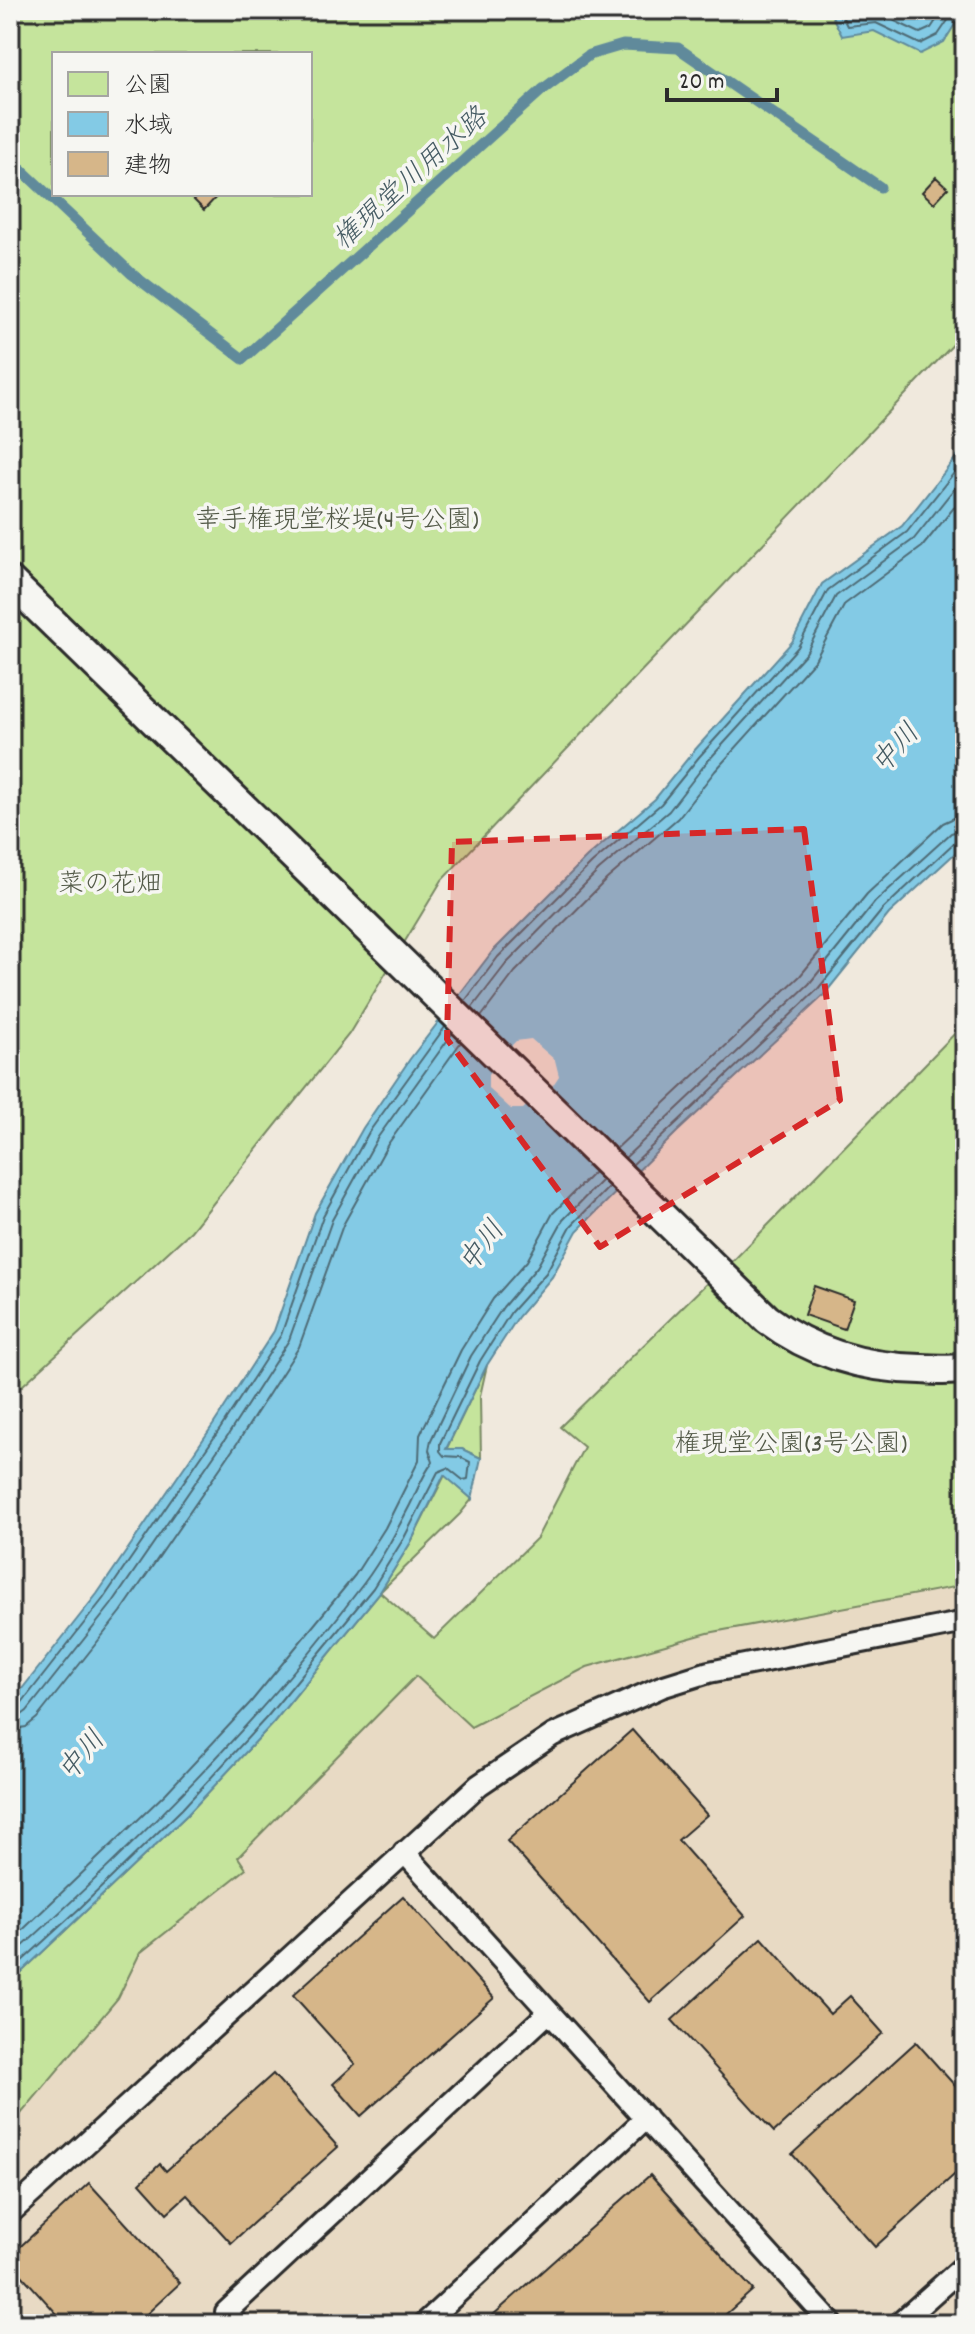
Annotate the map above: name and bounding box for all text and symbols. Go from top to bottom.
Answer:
legend [52,52,312,196]
scale bar [667,52,777,102]
text: 20 m [679,66,725,100]
text: 公園 [124,70,172,104]
water label: 権現堂川用水路 [326,99,500,261]
text: 水域 [124,110,172,144]
text: 建物 [124,150,172,184]
park label: 幸手権現堂桜堤(4号公園) [195,503,479,540]
water label: 中川 [864,716,931,785]
park label: 菜の花畑 [58,867,162,904]
water label: 中川 [451,1214,517,1282]
park label: 権現堂公園(3号公園) [675,1427,907,1464]
water label: 中川 [51,1723,117,1792]

